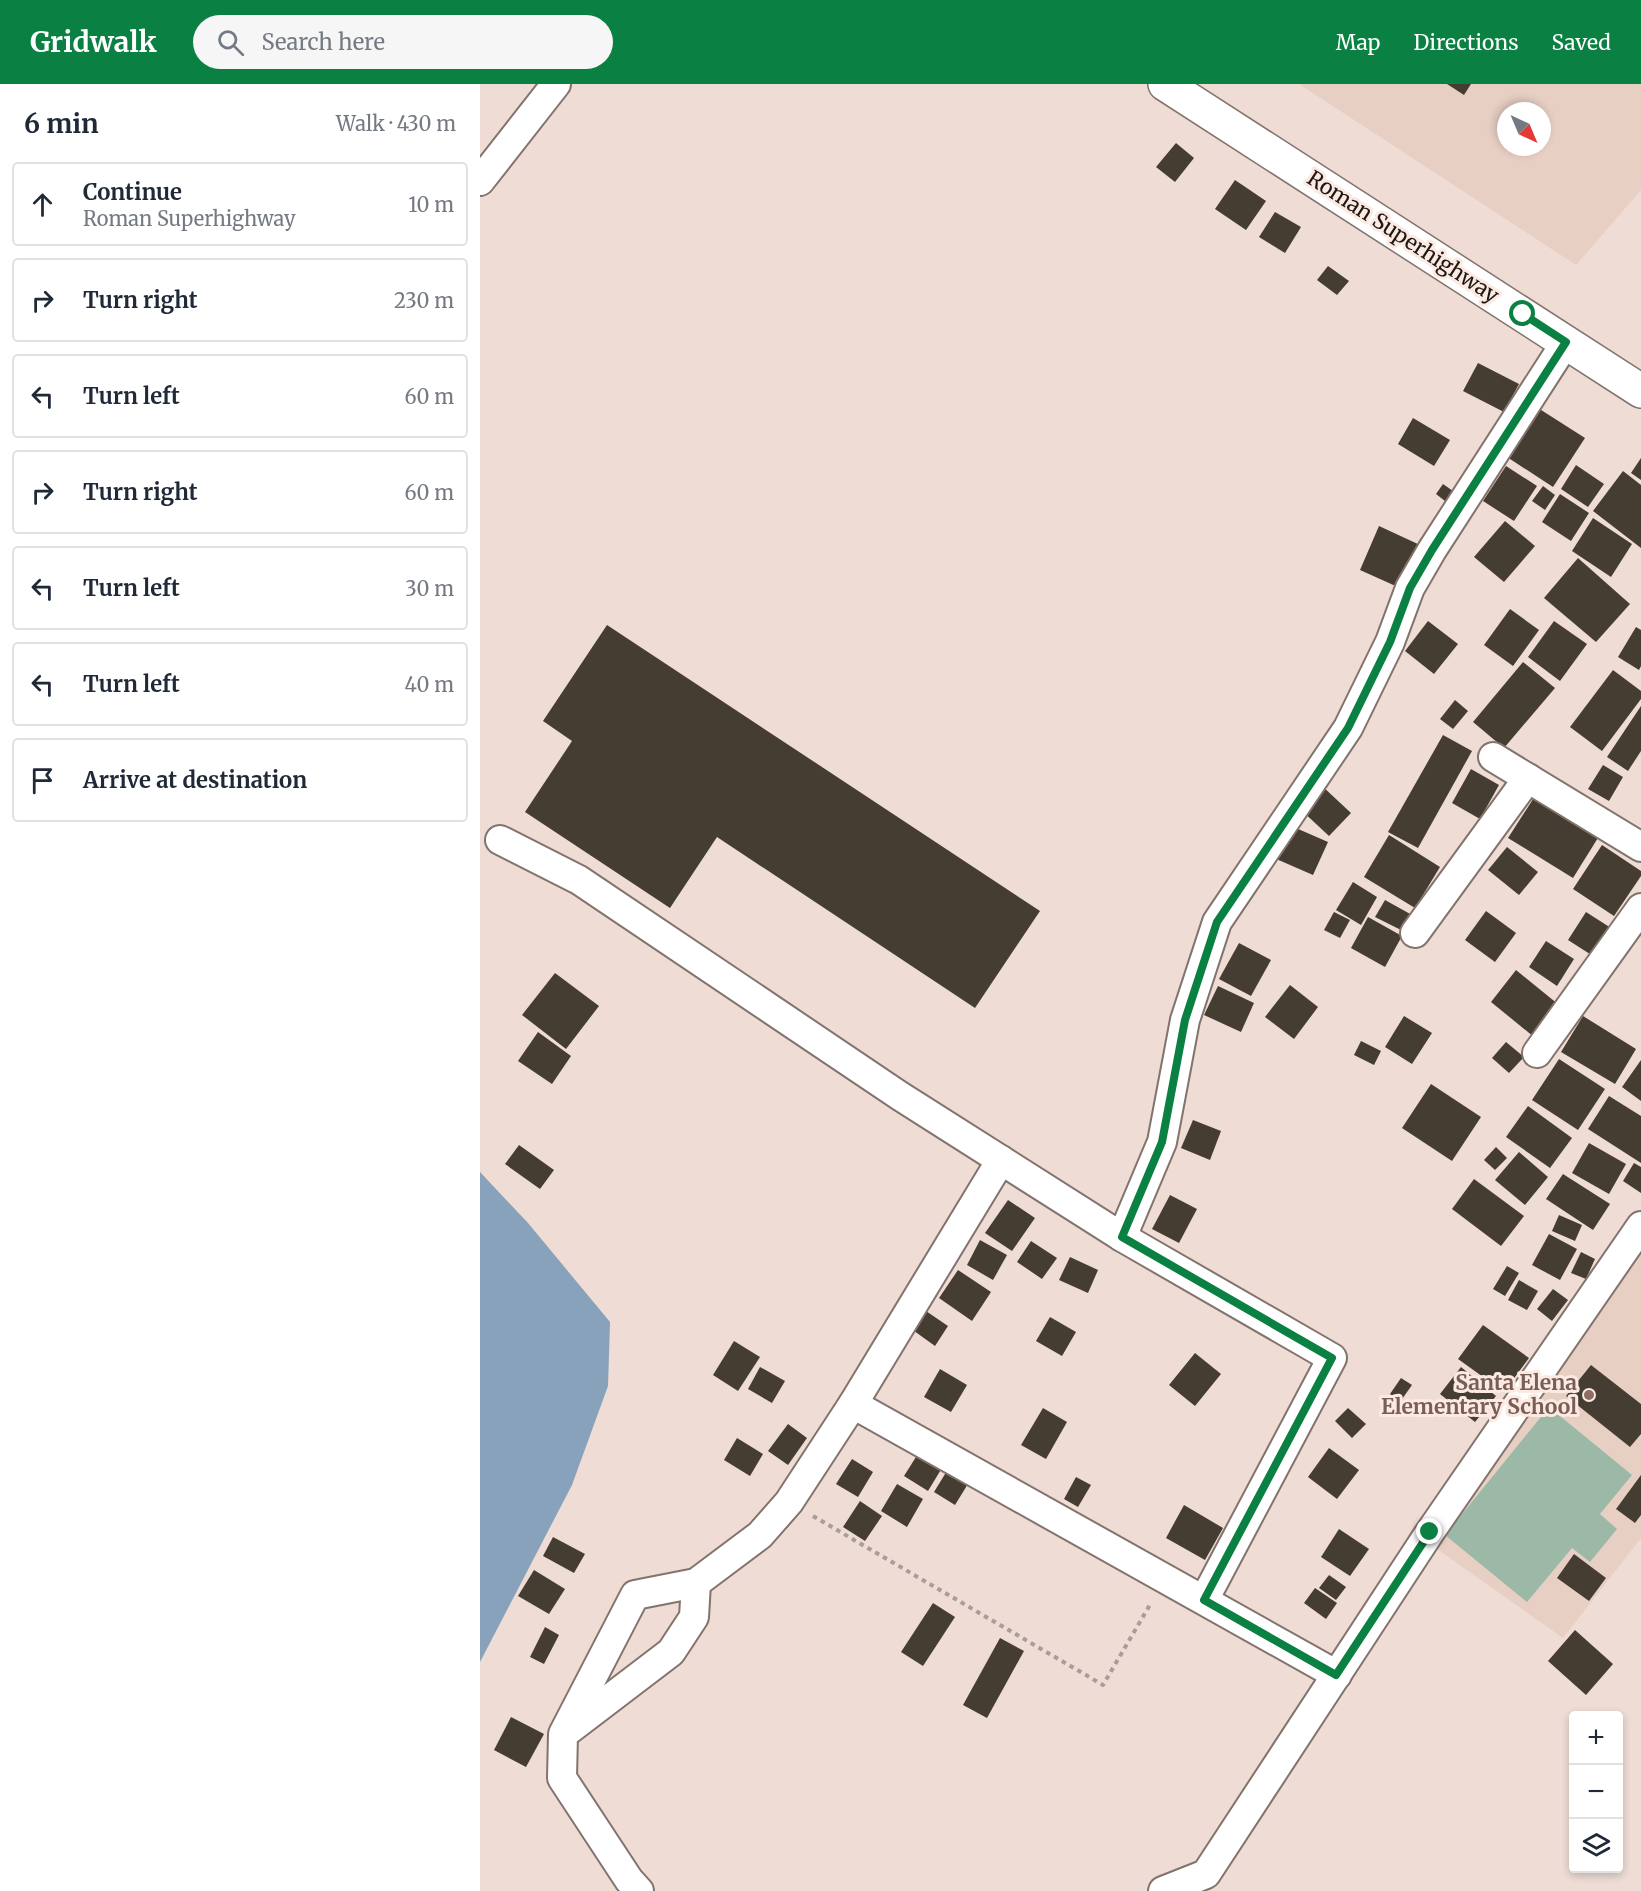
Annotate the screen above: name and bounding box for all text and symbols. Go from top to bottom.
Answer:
search box [193,15,613,69]
text: Gridwalk [30,24,157,60]
icon: search [214,26,247,59]
text: Search here [262,28,385,56]
text: Map [1336,29,1380,56]
text: Directions [1413,29,1518,56]
text: Saved [1551,29,1611,56]
north arrow [1497,102,1551,156]
text: 6 min [24,107,99,140]
text: Walk · 430 m [336,111,456,136]
street label: Roman Superhighway [1302,164,1505,309]
text: Continue [83,178,182,206]
icon: ahead [26,188,59,221]
text: 10 m [408,192,454,217]
text: Roman Superhighway [83,206,296,231]
icon: right [26,284,59,317]
text: Turn right [83,286,197,314]
text: 230 m [394,288,454,313]
route start [1509,300,1535,326]
icon: left [26,380,59,413]
text: Turn left [83,382,180,410]
text: 60 m [404,384,454,409]
icon: right [26,476,59,509]
text: Turn right [83,478,197,506]
text: 60 m [404,480,454,505]
icon: left [26,572,59,605]
text: Turn left [83,574,180,602]
text: 30 m [405,576,454,601]
icon: left [26,668,59,701]
text: Turn left [83,670,180,698]
text: 40 m [404,672,454,697]
icon: arrive [26,764,59,797]
text: Arrive at destination [83,766,307,794]
place label: Santa Elena Elementary School [1381,1369,1577,1420]
marker: Santa Elena Elementary School [1582,1388,1596,1402]
route end [1416,1518,1442,1544]
map controls [1569,1711,1623,1873]
button: + [1569,1711,1623,1765]
button: − [1569,1765,1623,1819]
button: layers [1569,1819,1623,1873]

